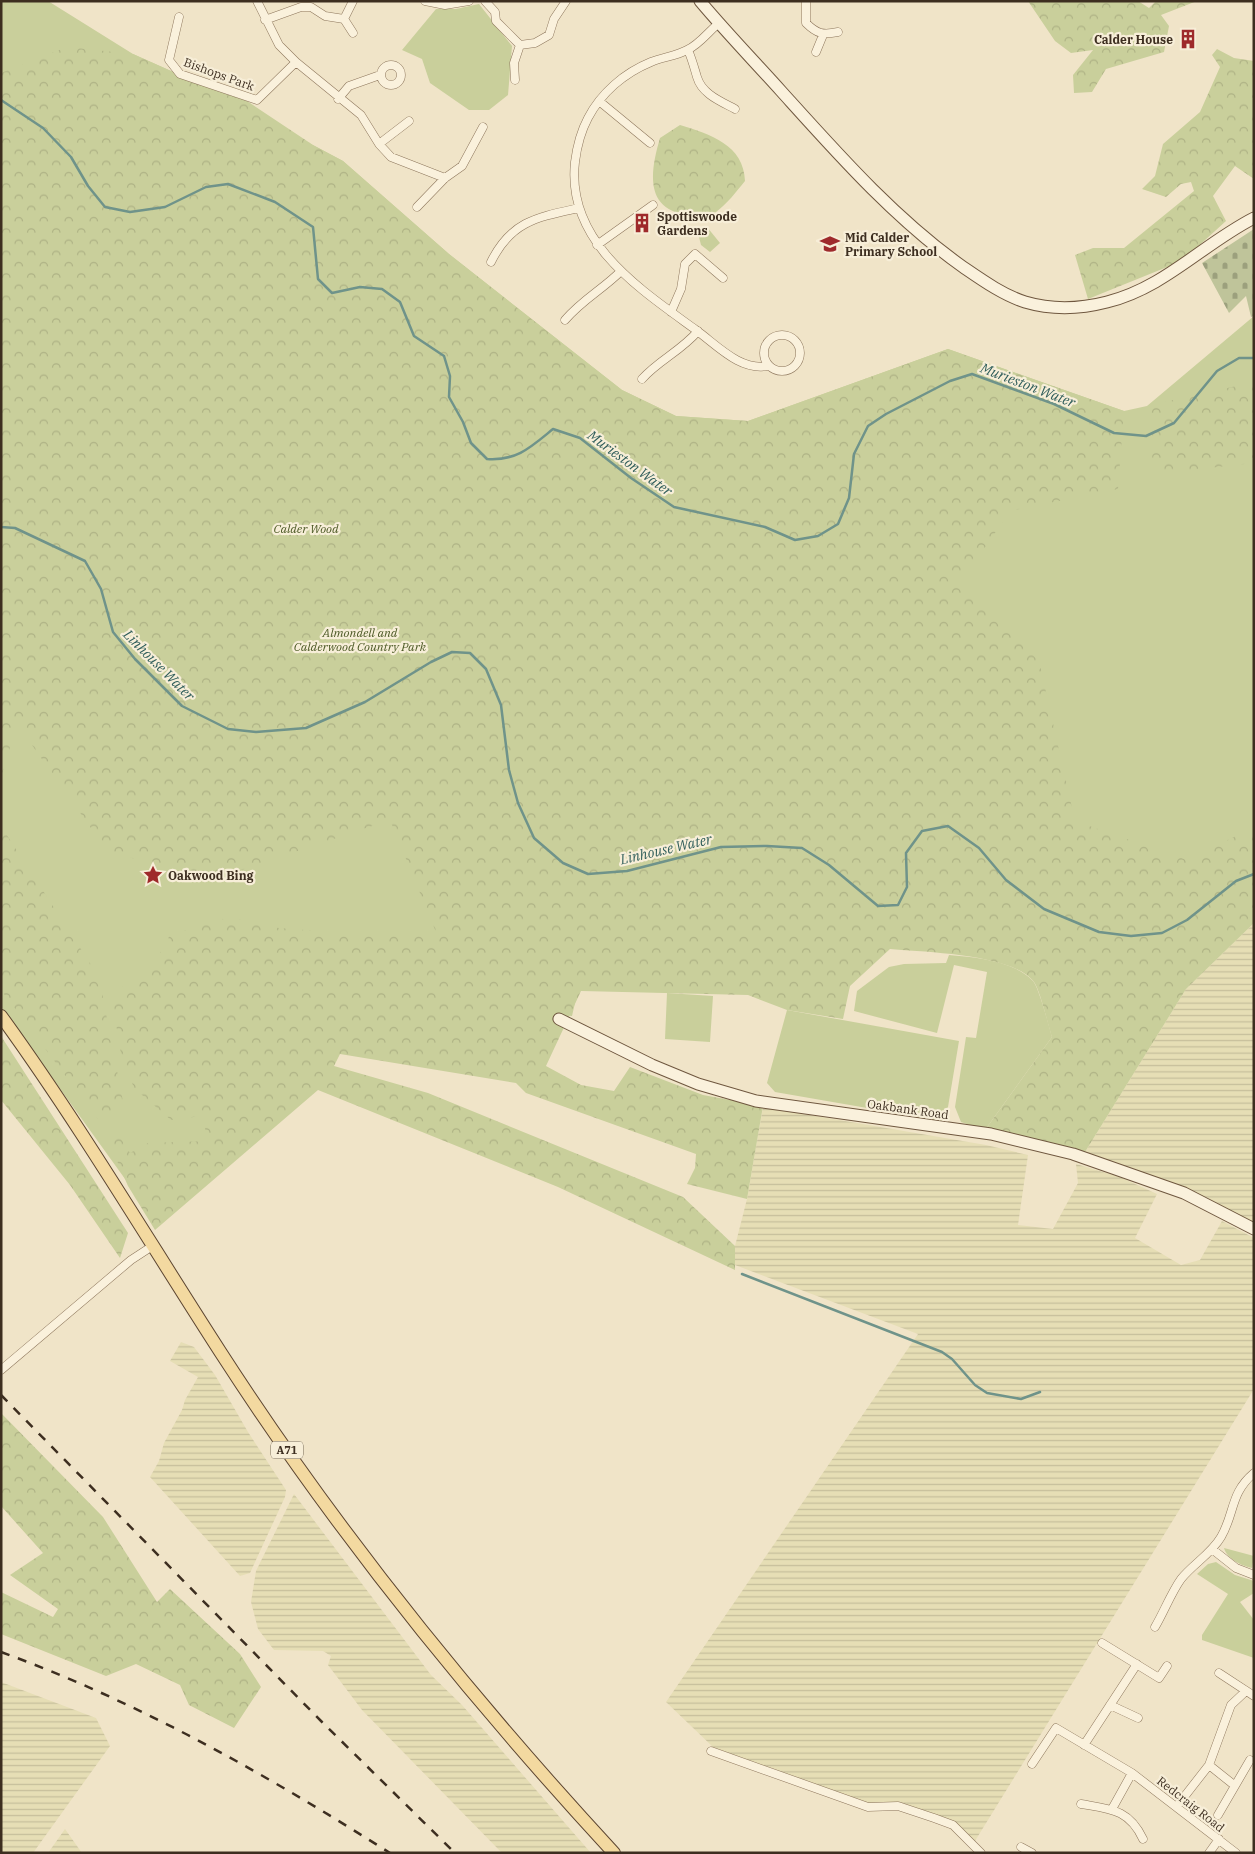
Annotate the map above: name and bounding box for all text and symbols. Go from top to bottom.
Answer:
building icon: Calder House [1177,28,1199,50]
place label: Calder House [1094,32,1173,47]
street label: Bishops Park [182,54,256,94]
place label: Spottiswoode Gardens [657,209,737,238]
building icon: Spottiswoode Gardens [631,212,653,234]
place label: Mid Calder Primary School [845,230,937,259]
school or university icon: Mid Calder Primary School [819,233,841,255]
water label: Murieston Water [977,358,1079,412]
water label: Murieston Water [583,426,677,500]
park label: Calder Wood [273,521,339,536]
water label: Linhouse Water [119,625,199,705]
park label: Almondell and Calderwood Country Park [294,625,427,654]
water label: Linhouse Water [617,830,714,869]
place icon: Oakwood Bing [142,864,164,886]
place label: Oakwood Bing [168,868,254,883]
street label: Oakbank Road [866,1096,950,1122]
road number: A71 [271,1442,303,1458]
street label: Redcraig Road [1154,1773,1228,1835]

